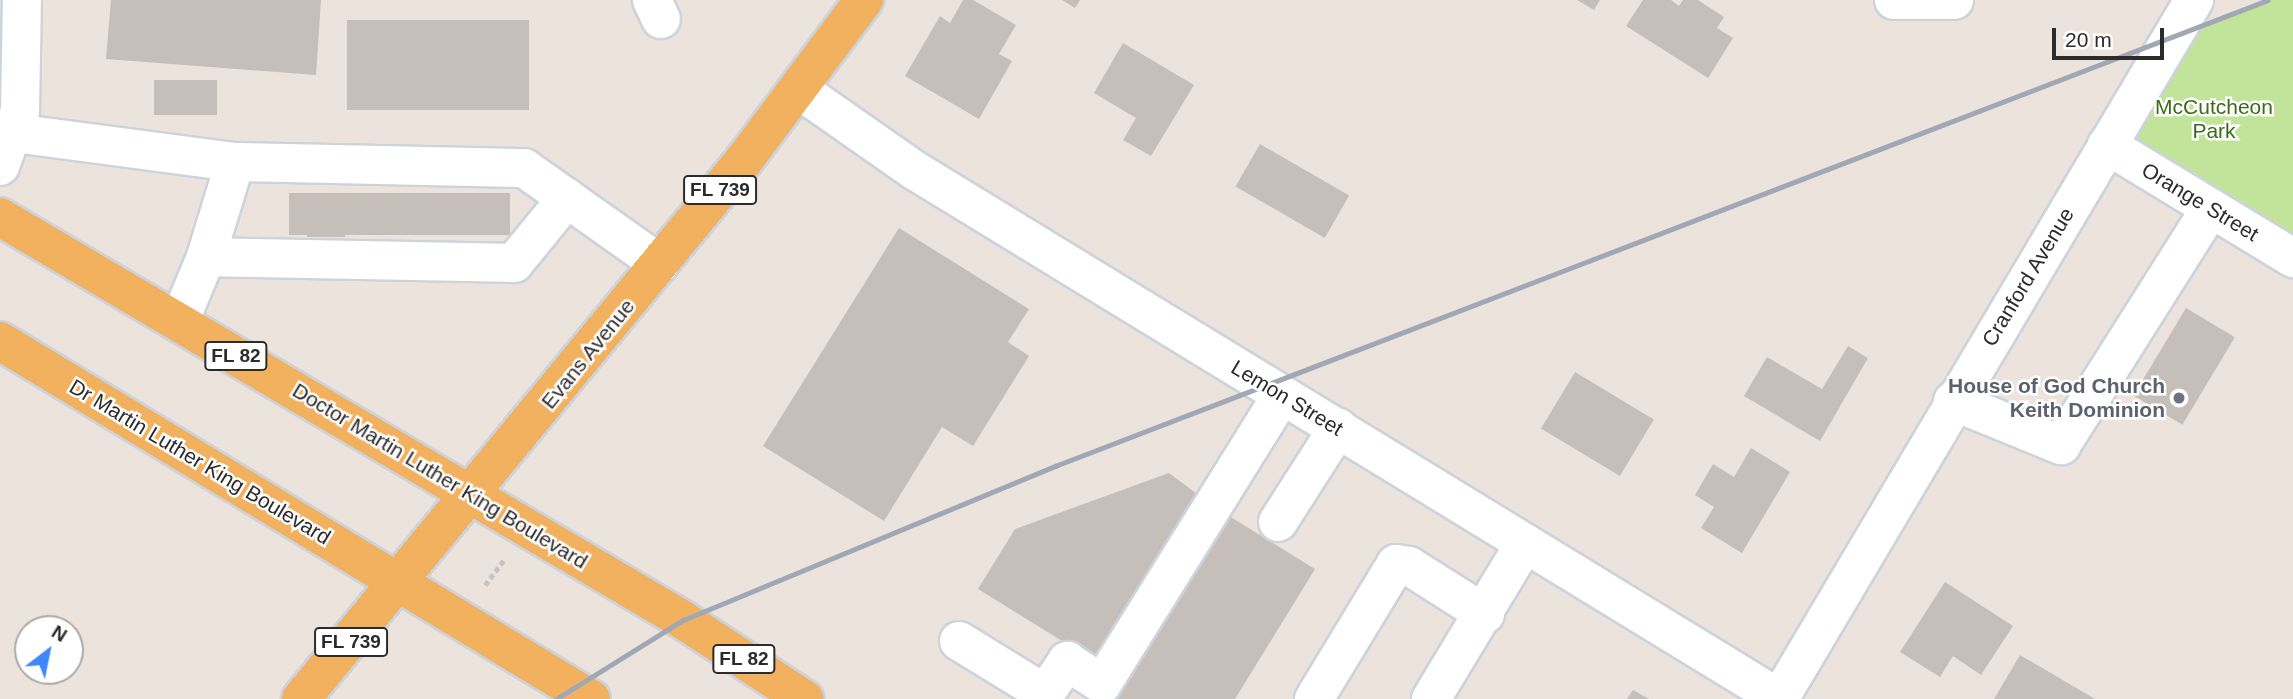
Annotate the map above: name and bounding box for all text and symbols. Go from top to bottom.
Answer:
scale bar [2055,14,2167,58]
text: 20 m [2065,28,2112,51]
park label: McCutcheon Park [2155,94,2273,144]
street label: Orange Street [2137,157,2263,247]
road number: FL 739 [682,174,758,206]
street label: Cranford Avenue [1976,203,2080,351]
street label: Evans Avenue [536,294,640,414]
road number: FL 82 [203,340,269,372]
street label: Lemon Street [1226,355,1348,441]
place label: House of God Church Keith Dominion [1948,373,2165,423]
street label: Dr Martin Luther King Boulevard [65,374,335,550]
street label: Doctor Martin Luther King Boulevard [288,378,592,574]
marker: House of God Church Keith Dominion [2171,390,2187,406]
north arrow [14,615,84,685]
text: N [48,621,71,646]
road number: FL 739 [312,626,390,657]
road number: FL 82 [711,644,777,674]

